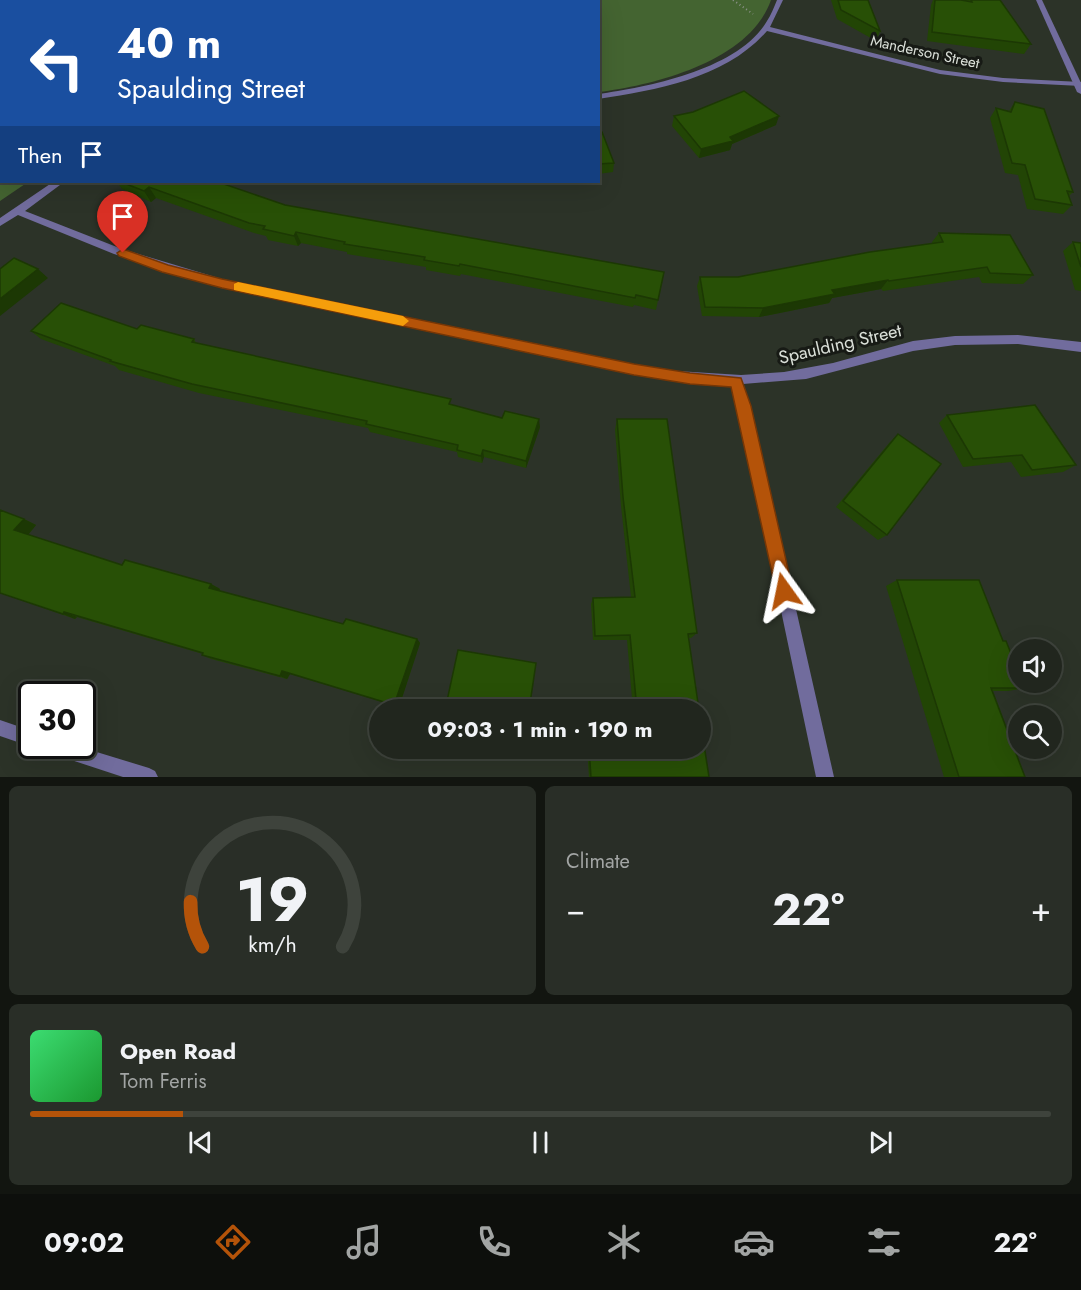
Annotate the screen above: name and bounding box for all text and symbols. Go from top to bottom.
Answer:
text: 40 m [117,13,221,74]
icon: left [18,24,96,102]
street label: Manderson Street [868,30,982,74]
text: Spaulding Street [117,69,305,108]
icon: arrive [75,138,108,171]
text: Then [18,139,63,171]
pin [97,191,148,253]
icon: arrive [106,200,139,233]
street label: Spaulding Street [776,317,905,371]
position arrow [752,559,816,623]
map controls [1008,639,1062,759]
button: sound [1008,639,1062,693]
speed limit sign: 30 [18,681,96,759]
button: search [1008,705,1062,759]
text: 09:03 · 1 min · 190 m [428,713,652,745]
text: Climate [566,847,630,876]
text: 19 [236,854,309,944]
text: 22° [772,877,844,942]
text: − [566,886,585,933]
text: + [1031,886,1051,933]
text: km/h [248,930,297,961]
text: Open Road [120,1035,236,1067]
text: Tom Ferris [120,1067,207,1096]
icon: previous [184,1126,217,1159]
icon: pause [524,1126,557,1159]
icon: next [864,1126,897,1159]
icon: directions [212,1221,254,1263]
icon: music [343,1221,385,1263]
icon: phone [473,1221,515,1263]
icon: climate [603,1221,645,1263]
icon: car [733,1221,775,1263]
icon: filters [863,1221,905,1263]
text: 09:02 [44,1223,124,1262]
text: 22° [993,1223,1037,1262]

